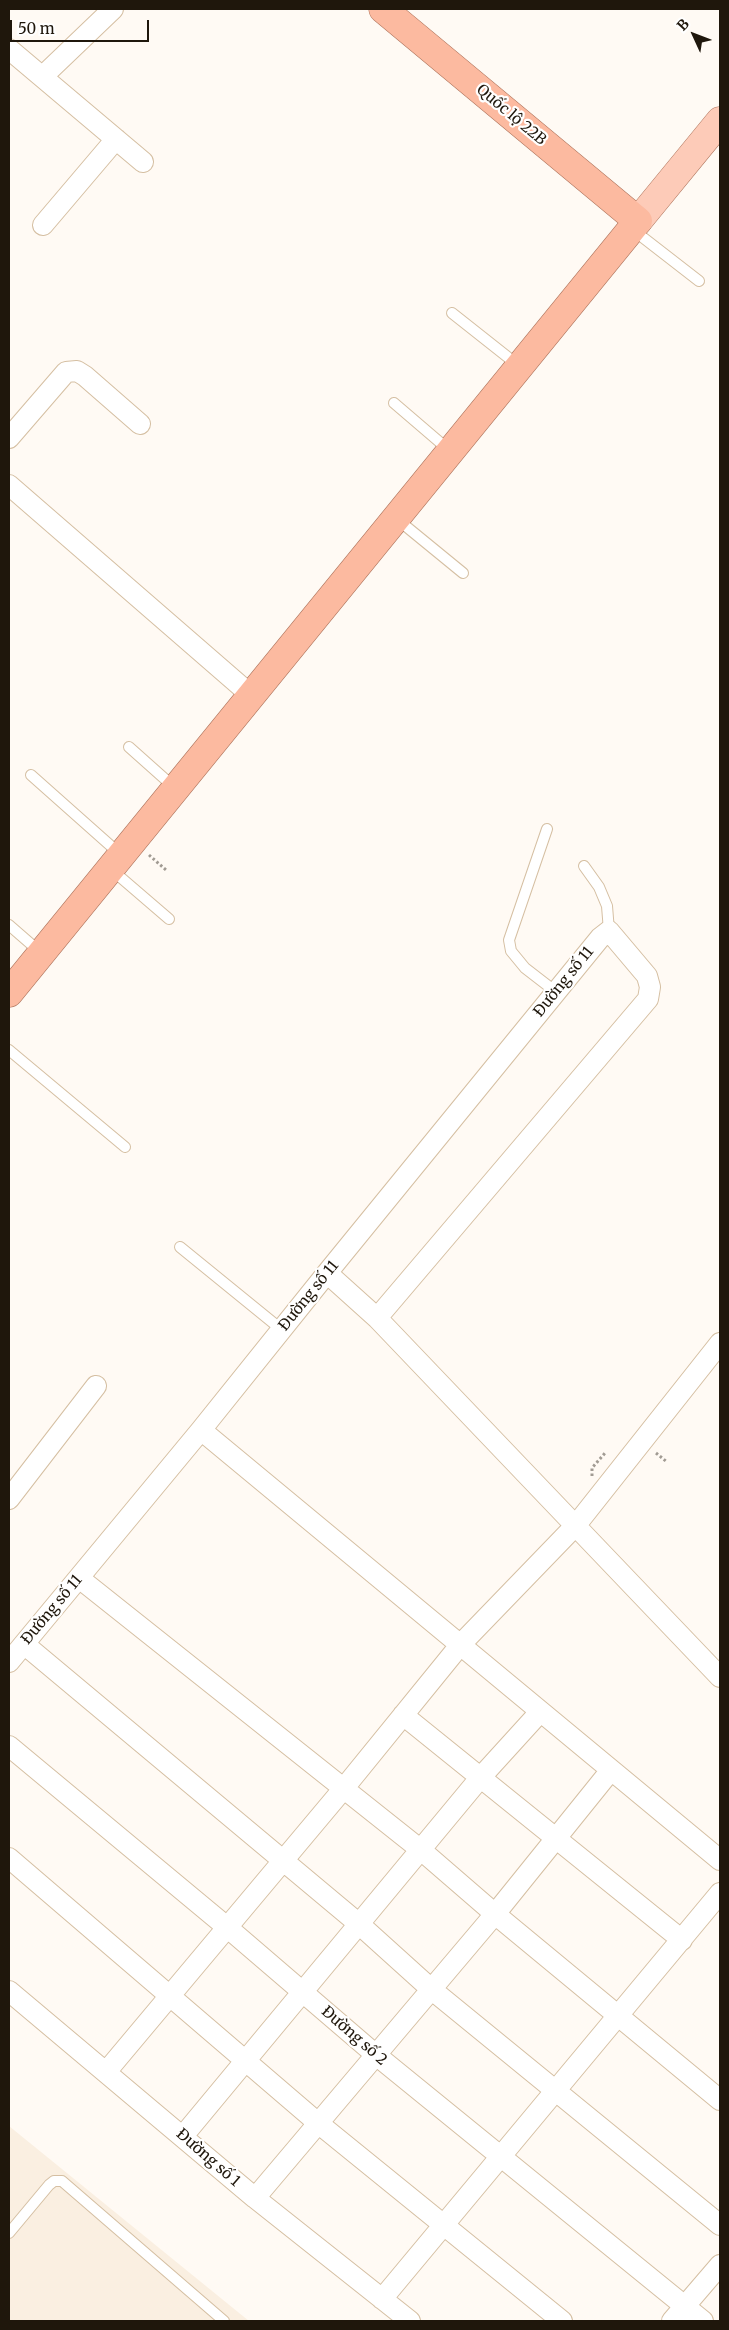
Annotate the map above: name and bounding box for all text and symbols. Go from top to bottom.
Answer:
scale bar [12,10,151,42]
north arrow [669,10,719,60]
text: B [673,15,693,34]
text: 50 m [18,19,55,38]
street label: Quốc lộ 22B [473,81,549,149]
street label: Đường số 11 [530,943,598,1021]
street label: Đường số 11 [275,1257,343,1335]
street label: Đường số 11 [18,1572,86,1648]
street label: Đường số 2 [318,2003,390,2069]
street label: Đường số 1 [172,2125,244,2191]

